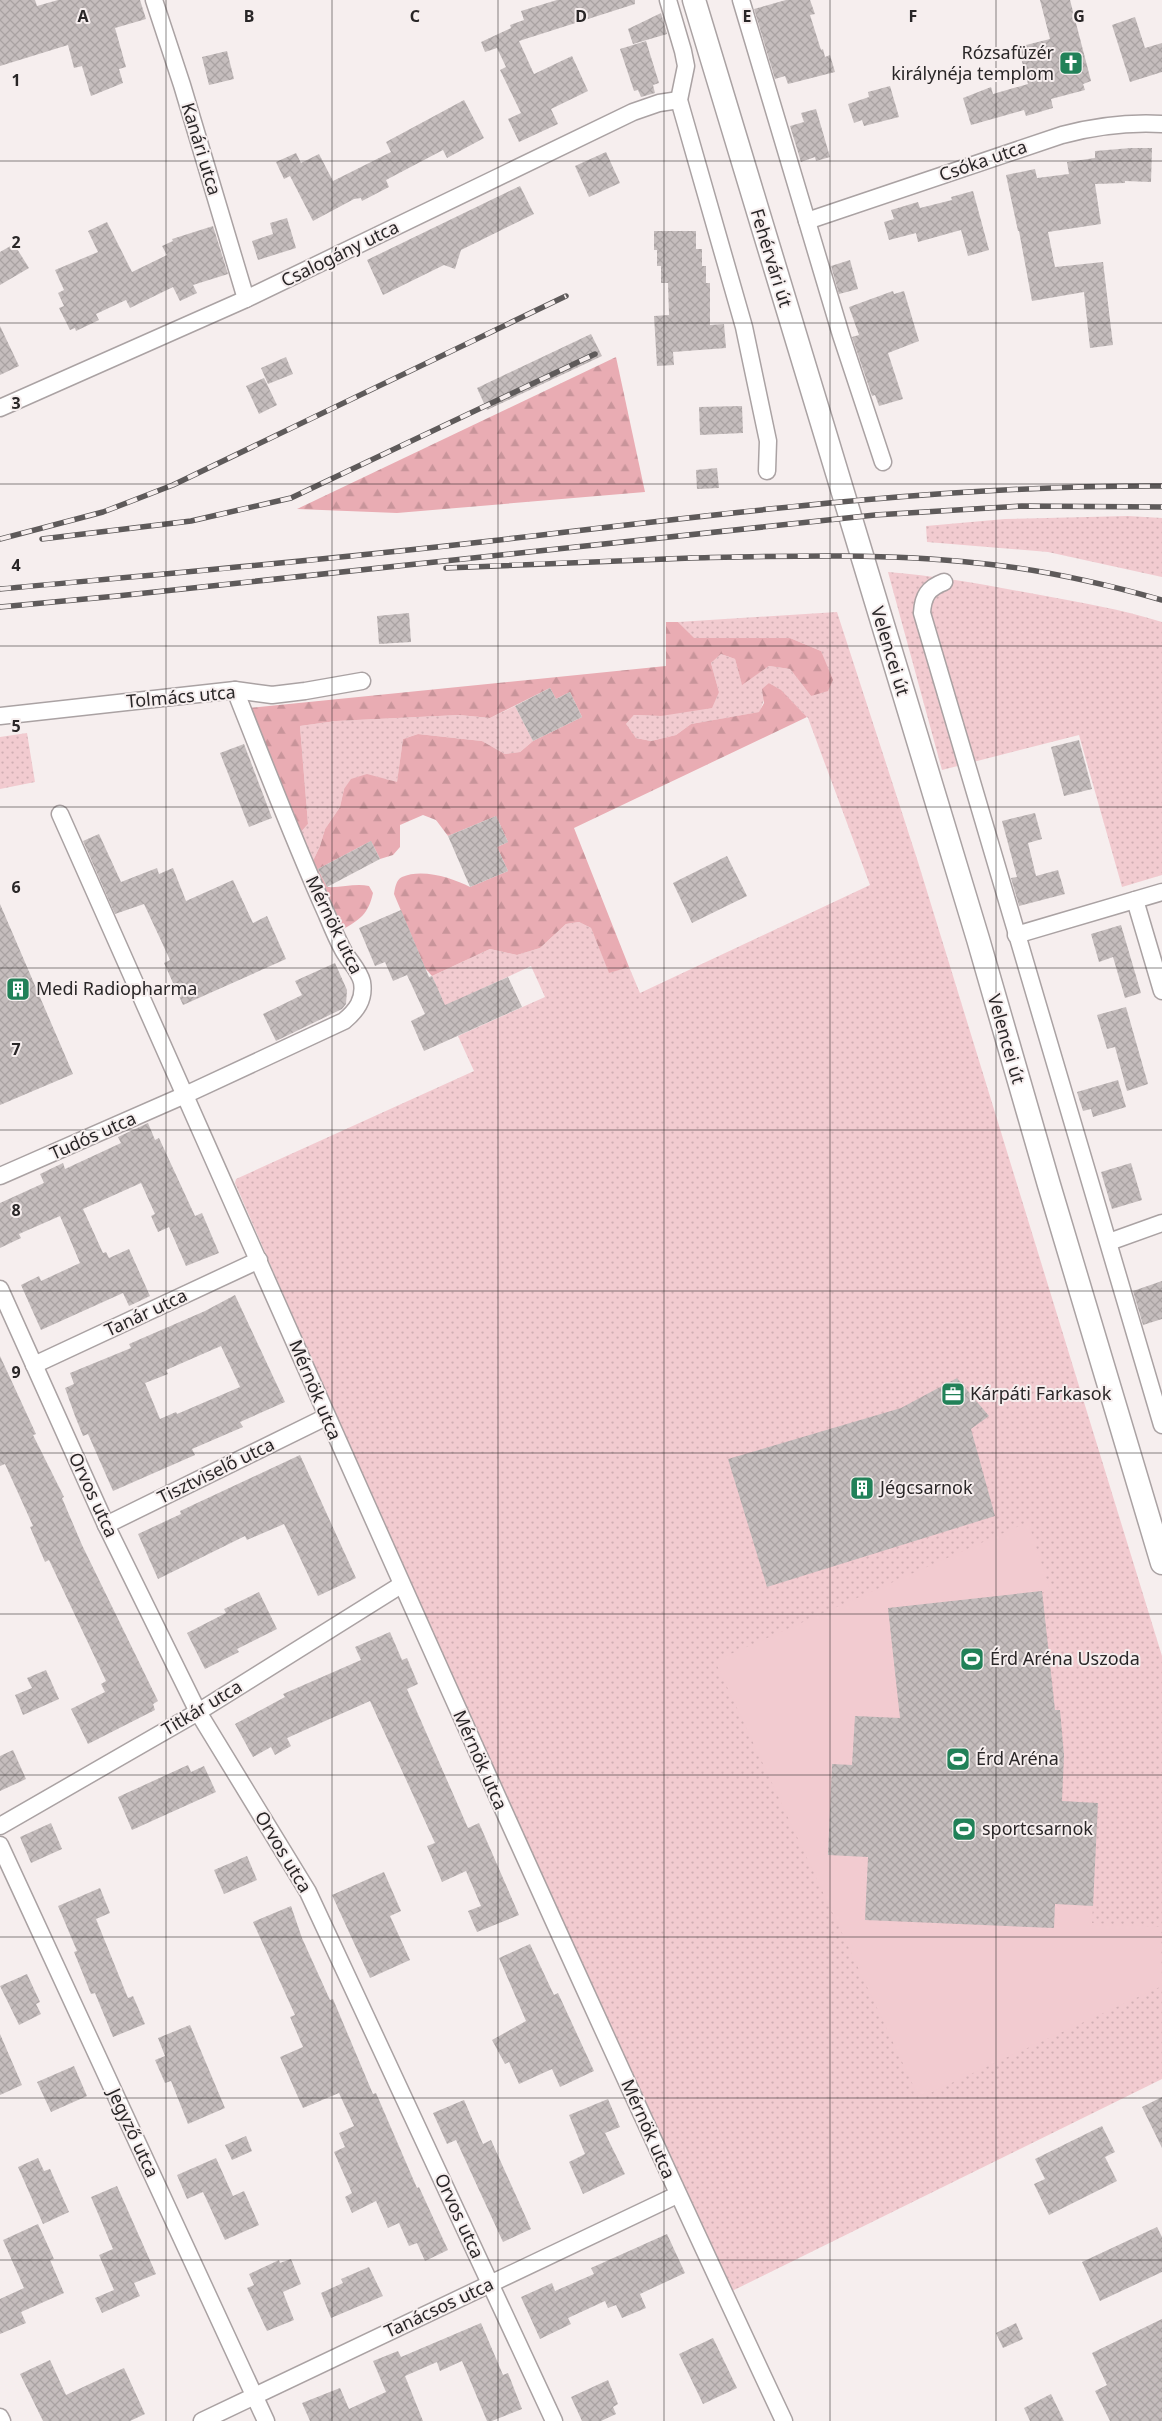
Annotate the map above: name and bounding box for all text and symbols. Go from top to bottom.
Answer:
text: A [77,5,89,27]
text: B [244,5,254,27]
text: C [410,5,420,27]
text: D [575,5,587,27]
text: E [743,5,752,27]
text: F [909,5,917,27]
text: G [1073,5,1085,27]
place label: Rózsafüzér királynéja templom [891,40,1055,85]
church icon: Rózsafüzér királynéja templom [1058,50,1084,76]
text: 1 [11,69,21,91]
street label: Kanári utca [177,99,227,198]
street label: Csóka utca [935,134,1030,186]
street label: Fehérvári út [746,206,798,310]
street label: Csalogány utca [277,214,402,292]
text: 2 [11,231,21,253]
text: 3 [11,392,21,414]
text: 4 [11,554,21,576]
street label: Velencei út [866,603,916,699]
street label: Tolmács utca [125,679,237,713]
text: 5 [11,715,21,737]
street label: Mérnök utca [301,871,369,978]
text: 6 [11,876,21,898]
building icon: Medi Radiopharma [5,976,31,1002]
place label: Medi Radiopharma [36,976,197,1000]
street label: Velencei út [983,991,1031,1087]
text: 7 [11,1038,21,1060]
street label: Tudós utca [46,1105,139,1165]
text: 8 [11,1199,21,1221]
street label: Tanár utca [100,1283,191,1342]
street label: Mérnök utca [284,1336,348,1443]
text: 9 [11,1361,21,1383]
office icon: Kárpáti Farkasok [940,1381,966,1407]
place label: Kárpáti Farkasok [970,1381,1112,1405]
street label: Tisztviselő utca [153,1431,278,1509]
street label: Orvos utca [64,1448,124,1541]
building icon: Jégcsarnok [849,1475,875,1501]
place label: Jégcsarnok [878,1475,973,1499]
sports icon: Érd Aréna Uszoda [959,1646,985,1672]
place label: Érd Aréna Uszoda [990,1646,1140,1670]
street label: Titkár utca [157,1674,246,1740]
street label: Mérnök utca [448,1706,514,1813]
sports icon: Érd Aréna [945,1746,971,1772]
place label: Érd Aréna [976,1746,1059,1770]
street label: Orvos utca [250,1806,318,1897]
sports icon: sportcsarnok [951,1816,977,1842]
place label: sportcsarnok [982,1816,1093,1840]
street label: Mérnök utca [616,2075,682,2182]
street label: Jegyző utca [102,2082,165,2181]
street label: Orvos utca [430,2169,490,2262]
street label: Tanácsos utca [380,2271,497,2343]

